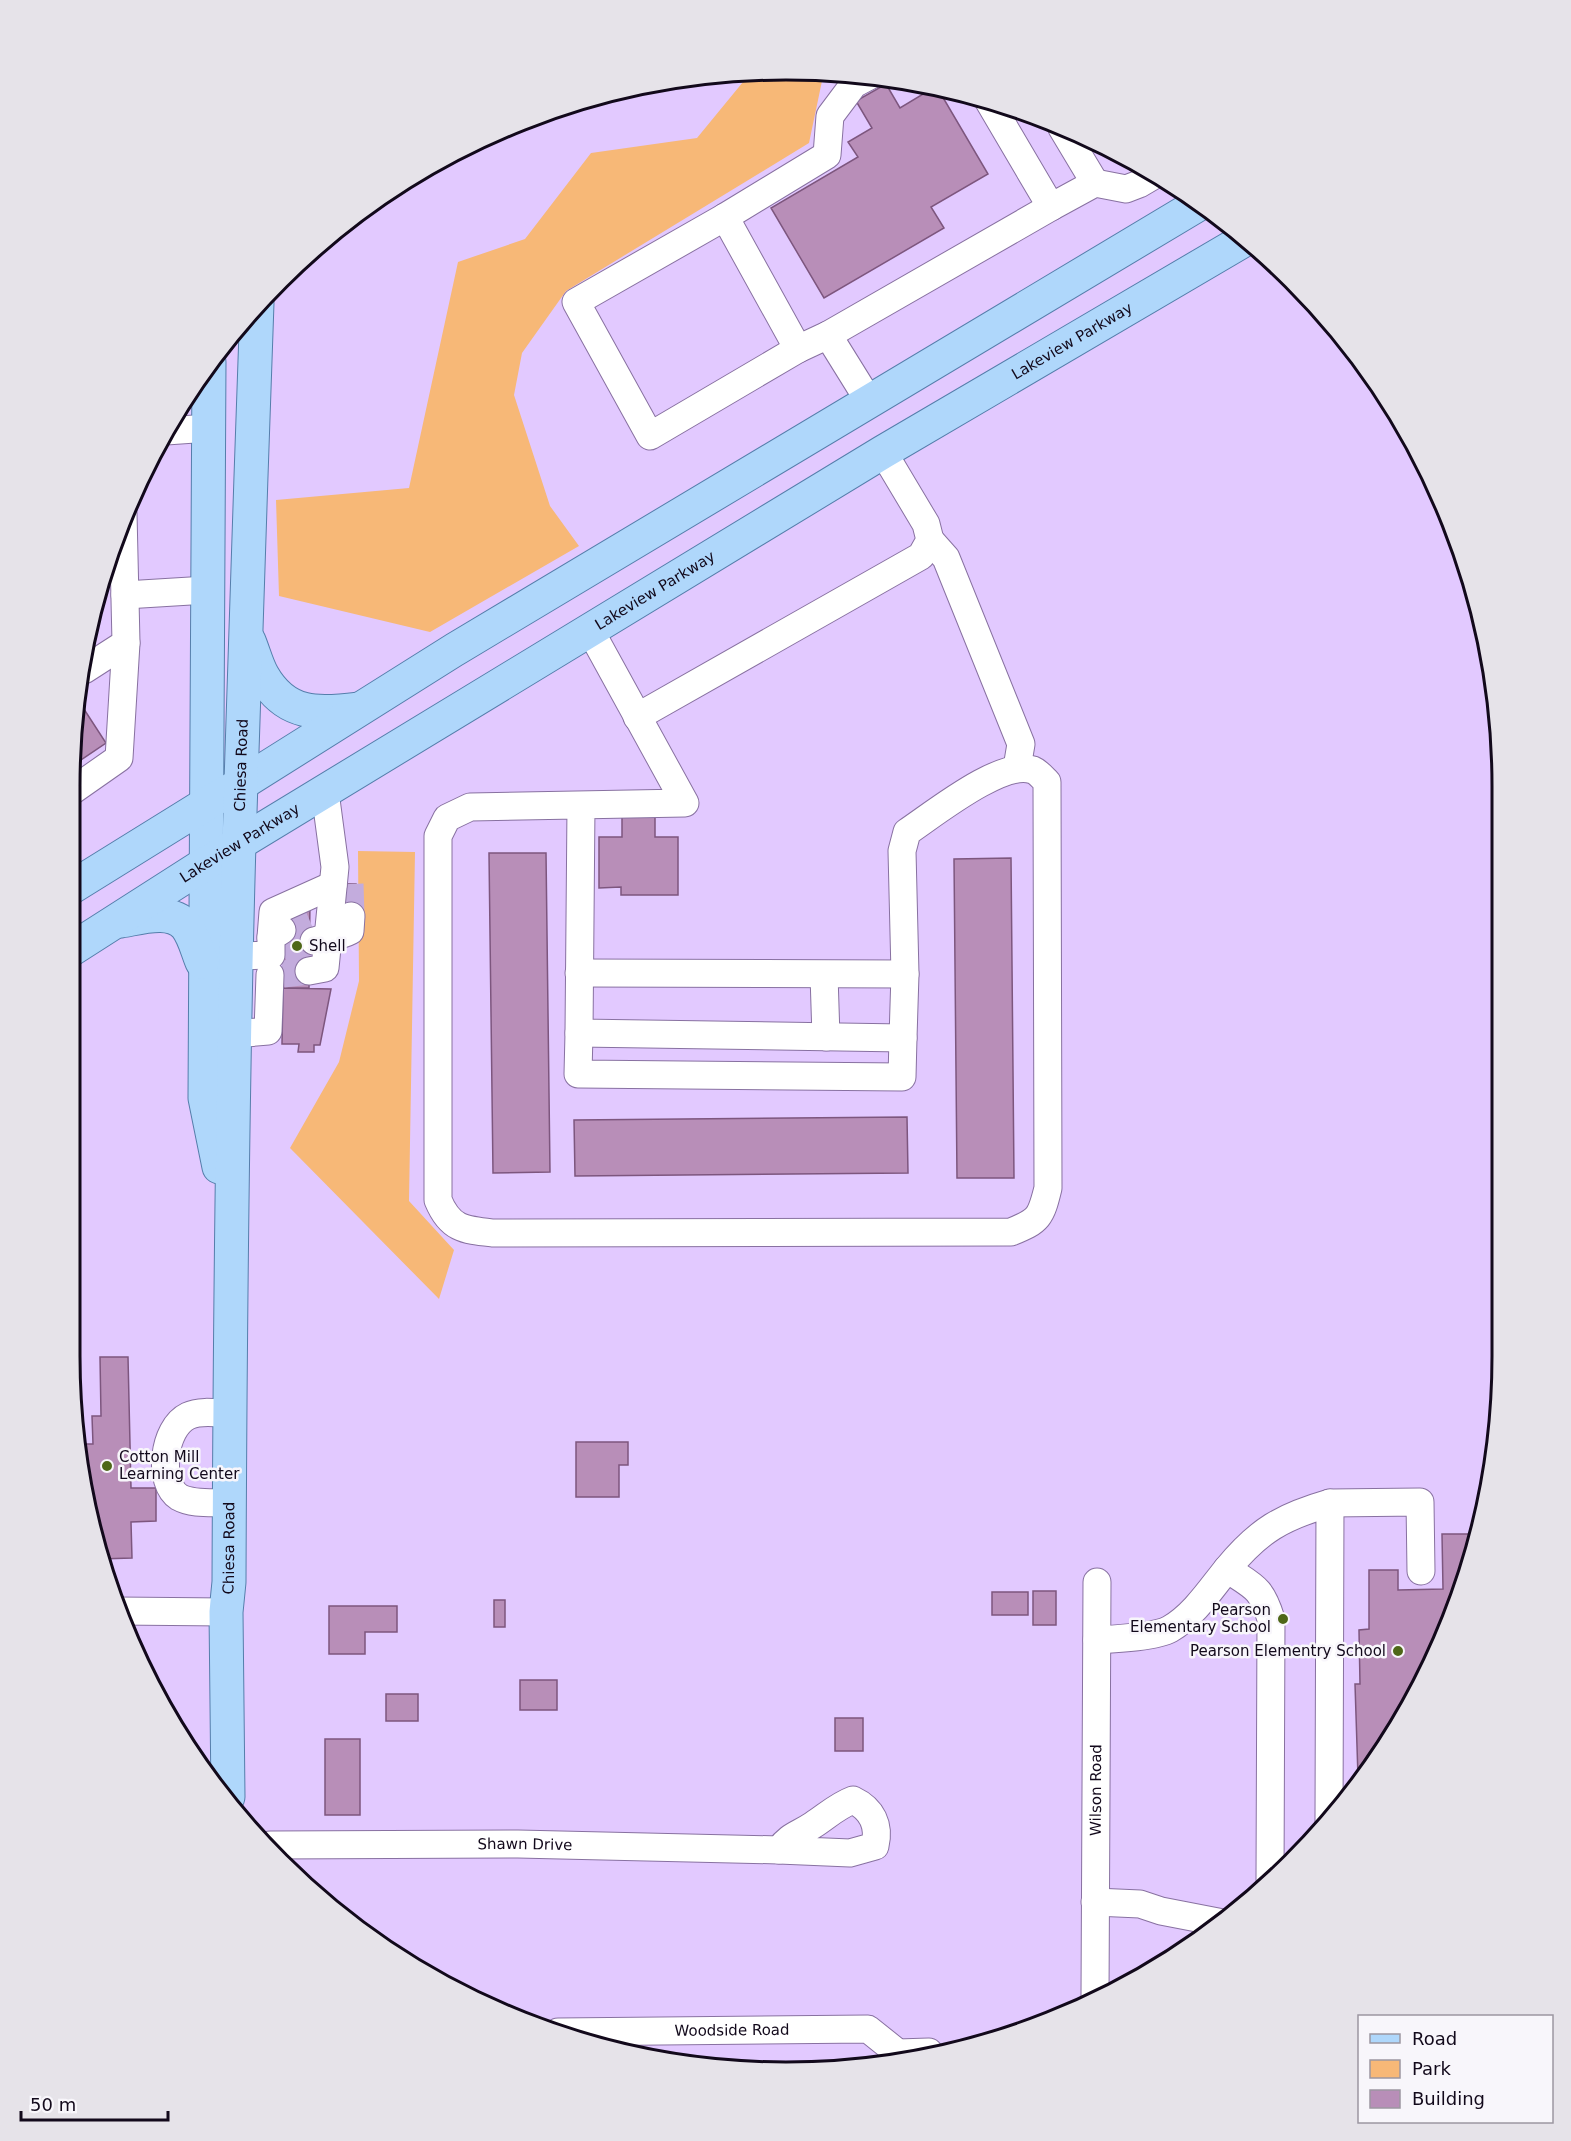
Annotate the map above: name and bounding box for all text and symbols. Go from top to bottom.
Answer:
street label: Lakeview Parkway [1008,299,1136,384]
street label: Lakeview Parkway [592,547,718,634]
street label: Chiesa Road [231,719,252,812]
street label: Lakeview Parkway [177,800,303,887]
place label: Shell [309,937,346,955]
marker: Shell [290,939,304,953]
place label: Cotton Mill Learning Center [119,1448,240,1483]
marker: Cotton Mill Learning Center [100,1459,114,1473]
street label: Chiesa Road [219,1502,238,1595]
place label: Pearson Elementary School [1130,1601,1271,1636]
marker: Pearson Elementary School [1276,1612,1290,1626]
place label: Pearson Elementry School [1190,1642,1386,1660]
marker: Pearson Elementry School [1391,1644,1405,1658]
street label: Wilson Road [1087,1744,1105,1836]
street label: Shawn Drive [478,1835,573,1854]
legend [1358,2015,1553,2123]
street label: Woodside Road [674,2021,790,2040]
text: Road [1412,2028,1457,2049]
text: Park [1412,2058,1451,2079]
scale bar [21,2084,168,2122]
text: Building [1412,2088,1485,2109]
text: 50 m [30,2094,76,2115]

